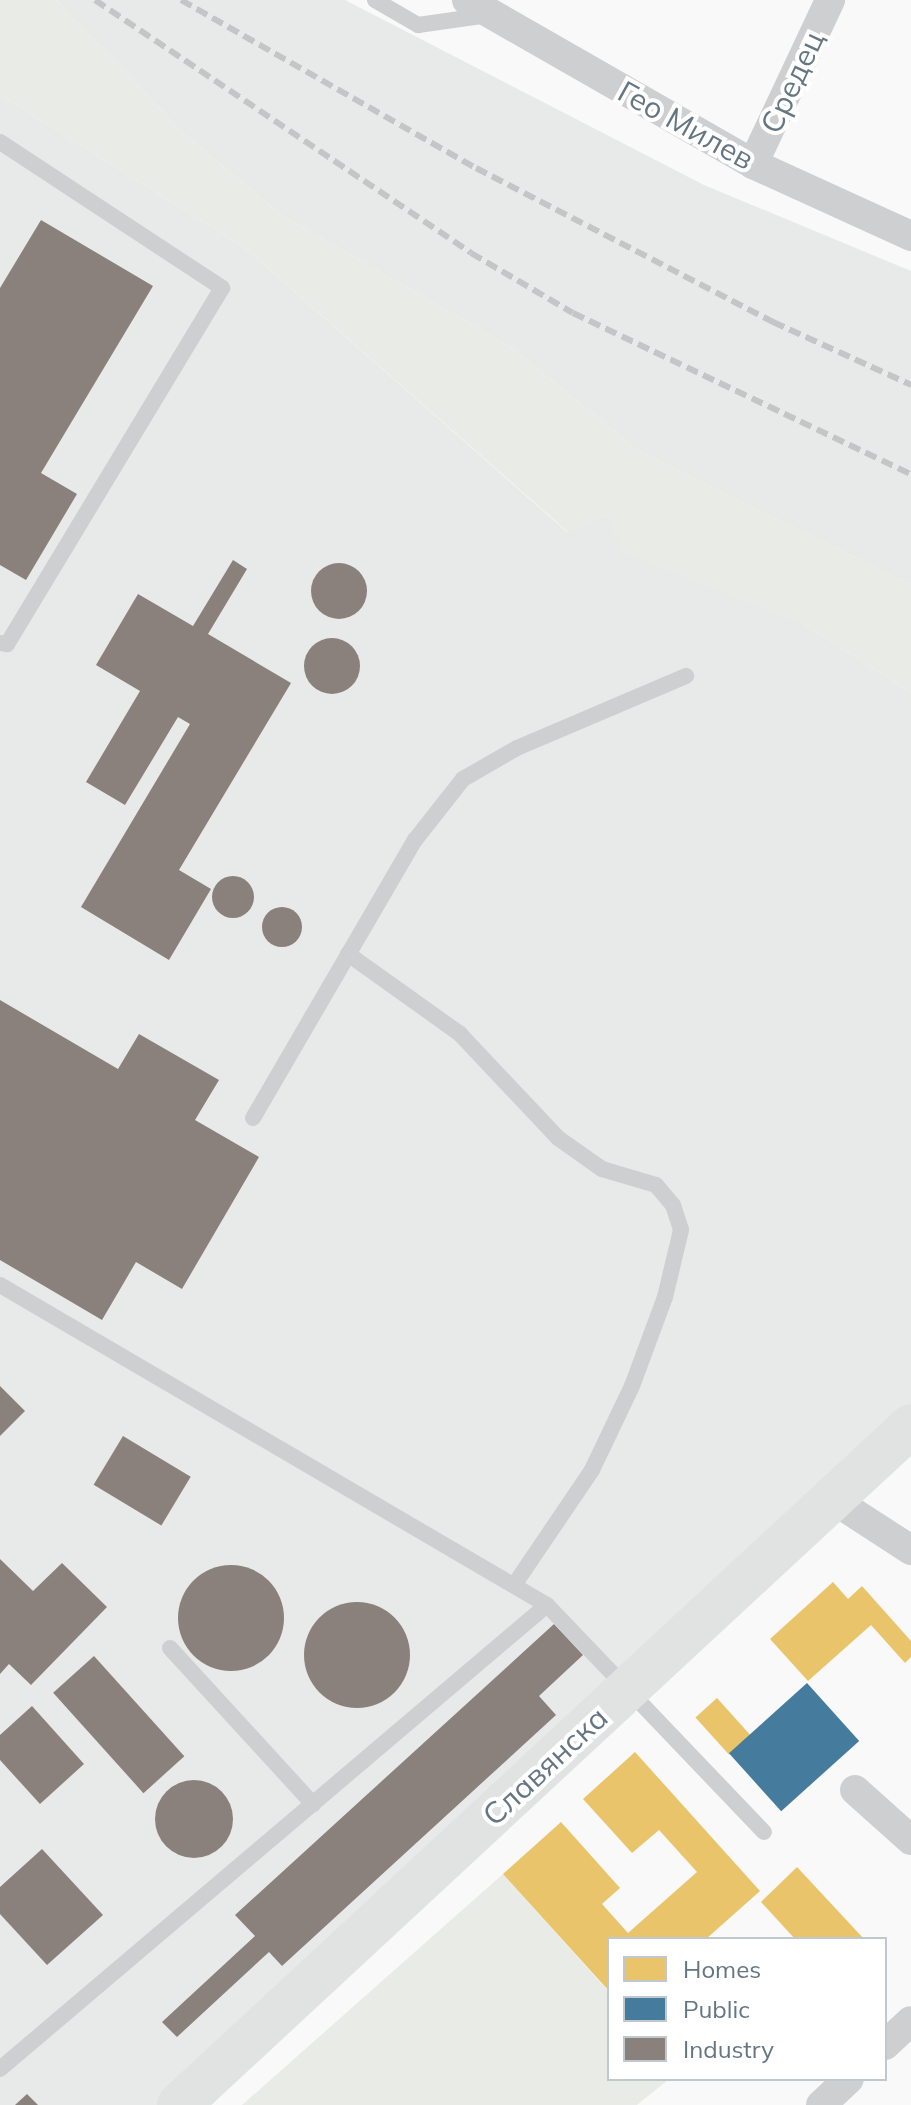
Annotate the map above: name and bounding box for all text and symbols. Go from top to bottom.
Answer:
street label: Средец [753,25,831,139]
street label: Гео Милев [612,73,760,177]
street label: Славянска [475,1699,615,1833]
legend [607,1937,887,2081]
text: Homes [683,1954,761,1984]
text: Public [683,1994,750,2024]
text: Industry [683,2034,774,2064]

